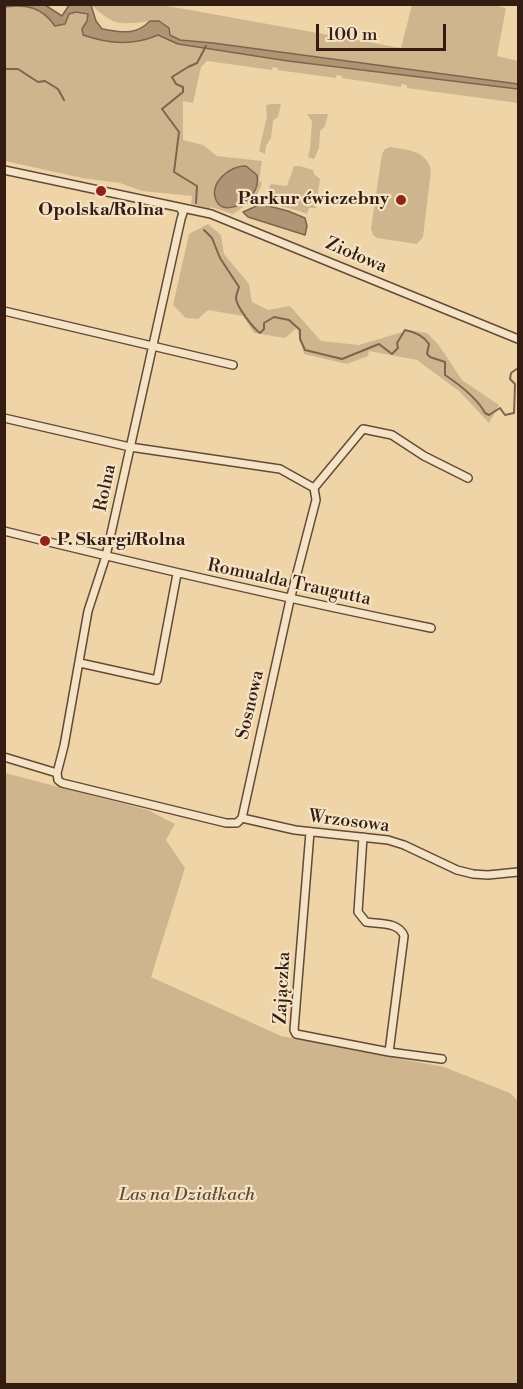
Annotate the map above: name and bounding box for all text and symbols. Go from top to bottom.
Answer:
scale bar [319,12,450,50]
text: 100 m [327,23,378,46]
marker: Opolska/Rolna [94,184,108,198]
place label: Parkur ćwiczebny [238,189,389,211]
marker: Parkur ćwiczebny [394,193,408,207]
place label: Opolska/Rolna [38,200,164,222]
street label: Ziołowa [322,233,390,279]
street label: Rolna [90,462,122,514]
place label: P. Skargi/Rolna [57,530,186,552]
marker: P. Skargi/Rolna [38,534,52,548]
street label: Romualda Traugutta [205,555,373,611]
street label: Sosnowa [233,668,269,742]
street label: Wrzosowa [307,806,391,838]
street label: Zajączka [270,951,296,1025]
park label: Las na Działkach [119,1185,255,1207]

